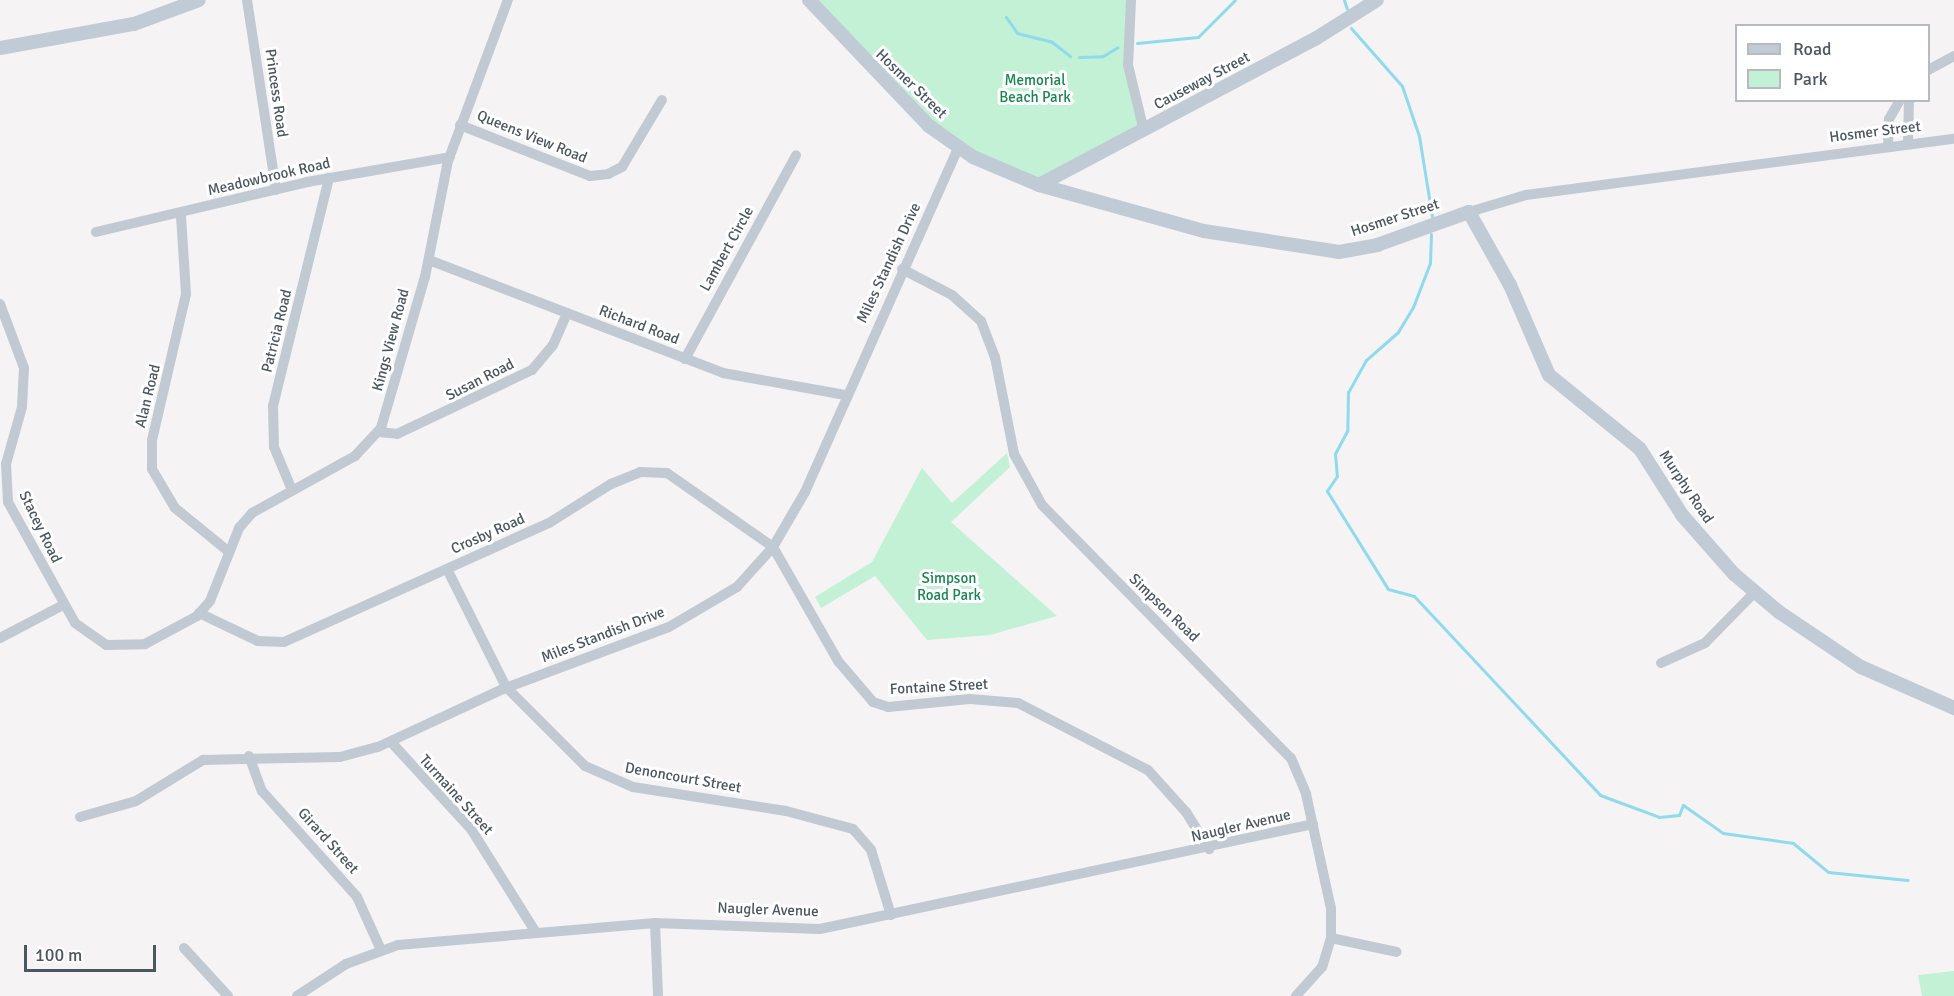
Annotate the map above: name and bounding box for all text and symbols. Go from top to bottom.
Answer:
legend [1735,24,1930,102]
text: Road [1793,38,1832,60]
street label: Hosmer Street [872,46,950,122]
street label: Princess Road [261,48,291,138]
street label: Causeway Street [1151,48,1253,114]
text: Park [1793,68,1828,90]
park label: Memorial Beach Park [999,71,1071,106]
street label: Queens View Road [474,107,590,167]
street label: Hosmer Street [1828,117,1922,147]
street label: Meadowbrook Road [206,154,332,200]
street label: Hosmer Street [1349,195,1441,241]
street label: Miles Standish Drive [853,200,925,326]
street label: Lambert Circle [696,203,758,295]
street label: Kings View Road [369,287,413,393]
street label: Patricia Road [258,288,296,374]
street label: Richard Road [596,301,682,349]
street label: Susan Road [443,355,517,405]
street label: Alan Road [131,362,165,430]
street label: Murphy Road [1655,447,1717,527]
street label: Stacey Road [15,488,65,566]
street label: Crosby Road [448,510,528,558]
park label: Simpson Road Park [917,569,981,604]
street label: Simpson Road [1125,570,1203,646]
street label: Miles Standish Drive [539,603,667,667]
street label: Fontaine Street [889,675,989,699]
street label: Turmaine Street [415,751,497,839]
street label: Denoncourt Street [623,759,743,797]
street label: Girard Street [294,804,362,878]
street label: Naugler Avenue [1190,806,1292,846]
street label: Naugler Avenue [717,899,819,921]
scale bar [27,933,159,971]
text: 100 m [35,944,82,966]

